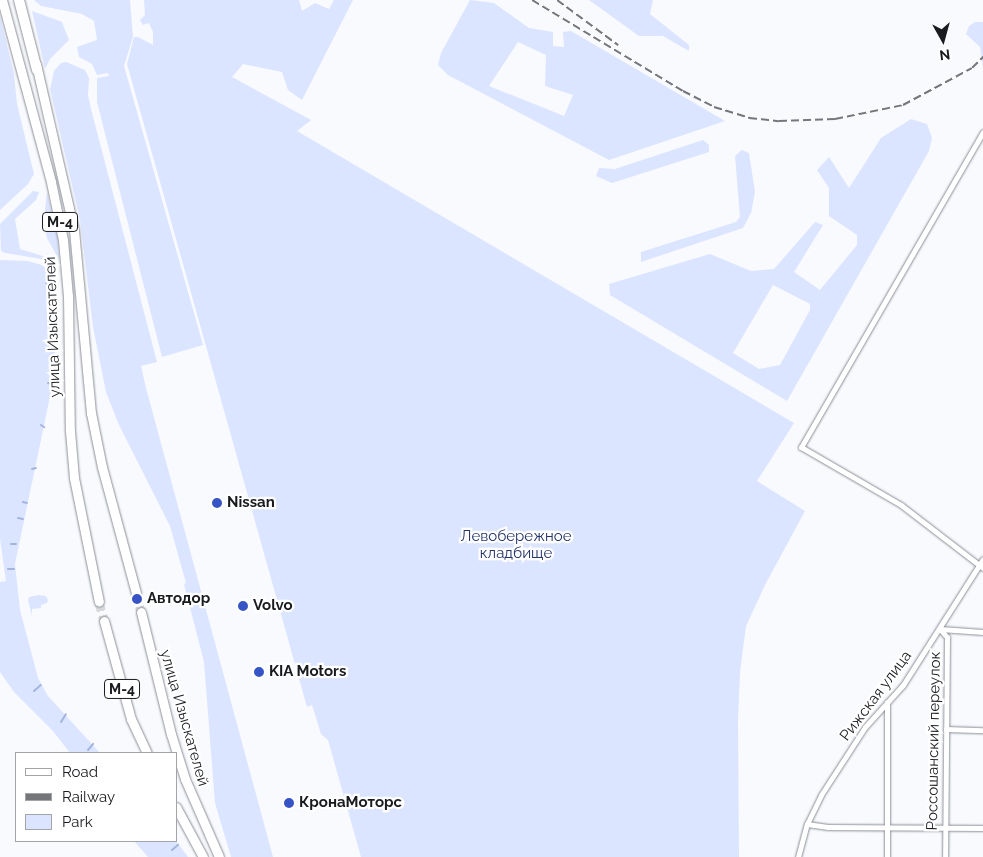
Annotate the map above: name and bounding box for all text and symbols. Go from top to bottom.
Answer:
north arrow [918,15,968,65]
text: N [939,46,951,63]
road number: М-4 [41,210,79,233]
street label: улица Изыскателей [42,256,64,398]
place label: Nissan [227,494,275,512]
marker: Nissan [211,497,223,509]
park label: Левобережное кладбище [461,527,571,562]
place label: Автодор [147,590,210,608]
marker: Автодор [131,593,143,605]
place label: Volvo [253,597,293,615]
marker: Volvo [237,600,249,612]
street label: Рижская улица [836,647,916,745]
street label: улица Изыскателей [156,648,212,788]
street label: Россошанский переулок [923,652,945,830]
place label: KIA Motors [269,663,347,681]
marker: KIA Motors [253,666,265,678]
road number: М-4 [103,678,141,701]
legend [15,752,178,842]
text: Road [62,763,98,781]
text: Railway [62,788,115,806]
place label: КронаМоторс [299,794,402,812]
marker: КронаМоторс [283,797,295,809]
text: Park [62,813,93,831]

